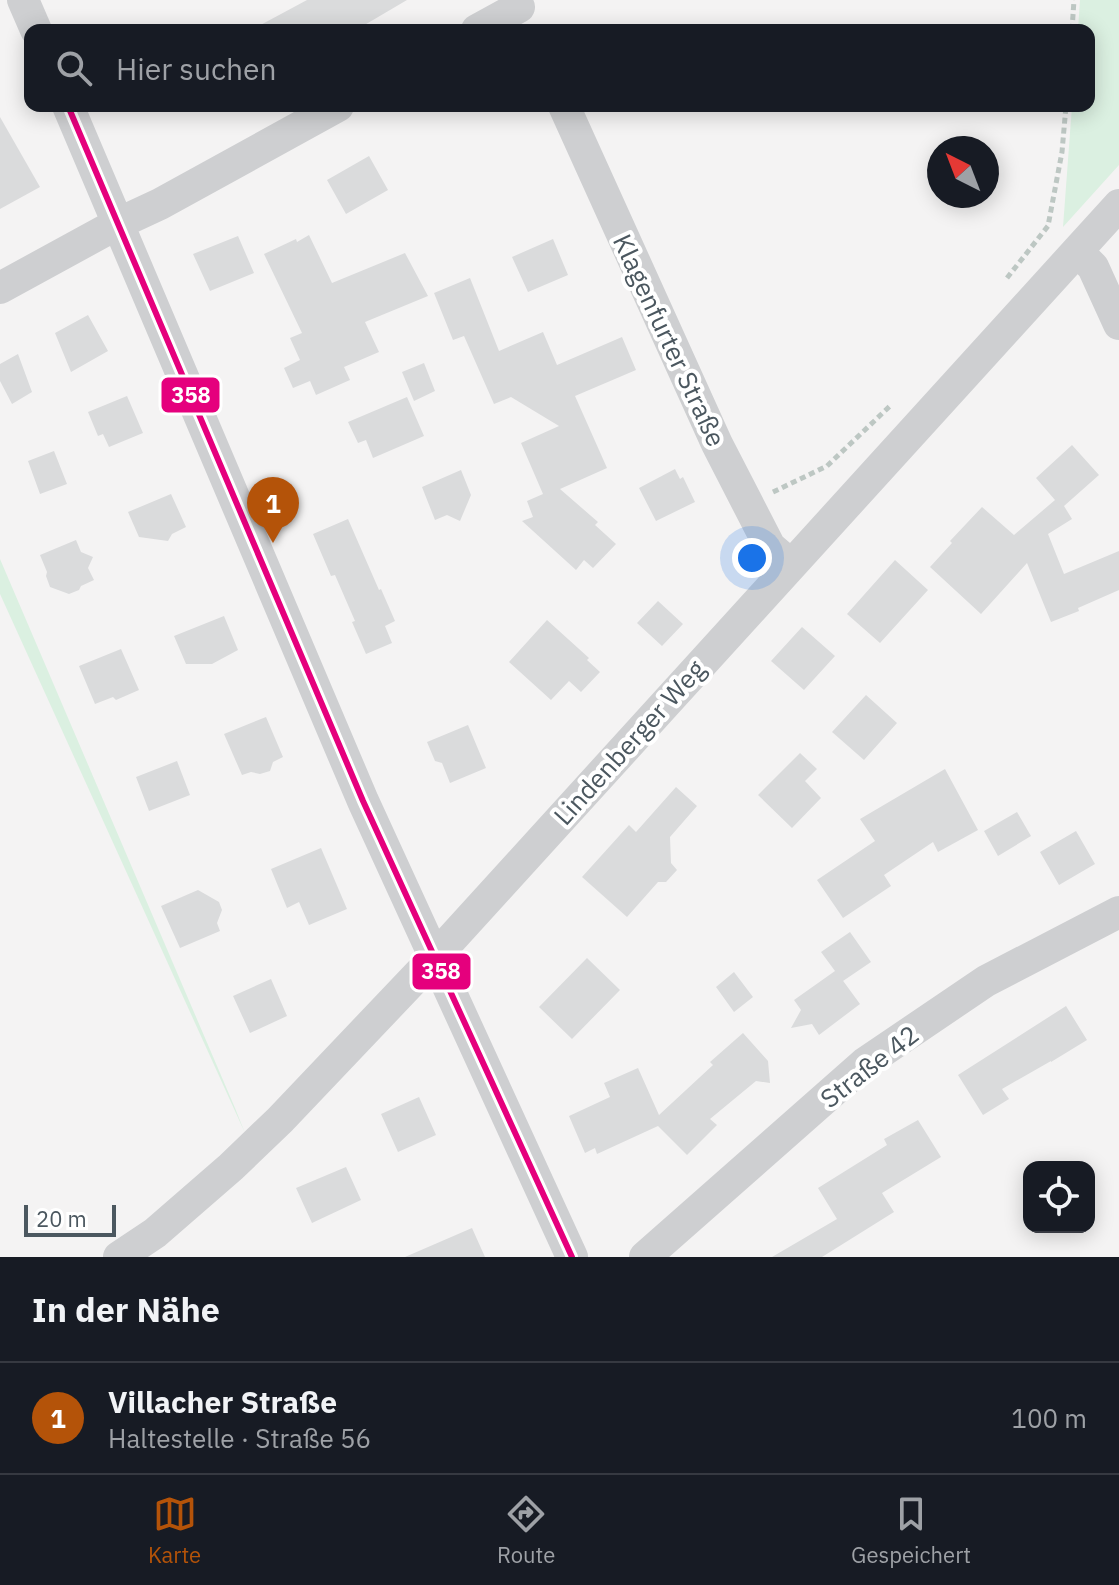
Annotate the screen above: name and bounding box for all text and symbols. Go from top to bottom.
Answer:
search box [24,24,1095,112]
icon: search [52,46,96,90]
text: Hier suchen [116,49,277,88]
north arrow [927,136,999,208]
street label: Klagenfurter Straße [606,228,734,452]
line badge: 358 [160,376,221,414]
text: 358 [171,380,211,409]
pin: 1 [247,477,299,543]
your location [732,538,772,578]
street label: Lindenberger Weg [546,652,712,832]
line badge: 358 [411,952,472,991]
text: 358 [421,956,461,985]
street label: Straße 42 [813,1017,925,1115]
map controls [1023,1161,1095,1233]
button: locate [1023,1161,1095,1233]
scale bar [24,1201,116,1237]
text: 20 m [36,1204,87,1233]
text: In der Nähe [32,1287,220,1331]
text: Villacher Straße [108,1382,337,1421]
text: 1 [50,1401,66,1435]
text: 100 m [1011,1401,1087,1435]
text: Haltestelle · Straße 56 [108,1421,371,1455]
tab: Karte [148,1492,201,1569]
tab: Route [497,1492,555,1569]
tab: Gespeichert [851,1492,971,1569]

